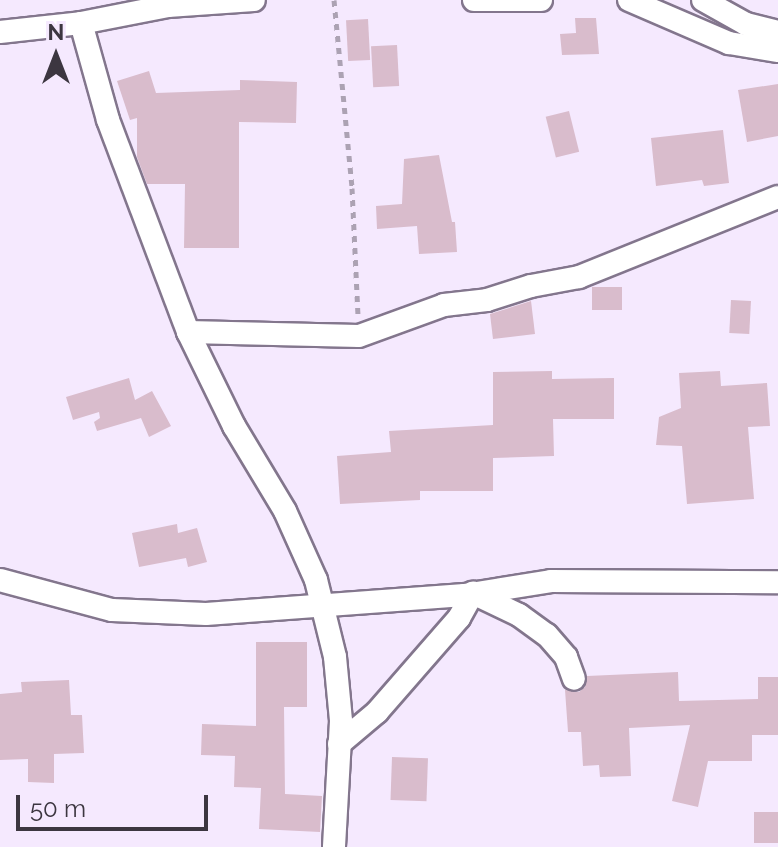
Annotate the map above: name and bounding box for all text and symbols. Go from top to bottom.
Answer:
north arrow [16,16,96,96]
text: N [48,19,64,45]
scale bar [20,779,212,829]
text: 50 m [30,794,86,823]

